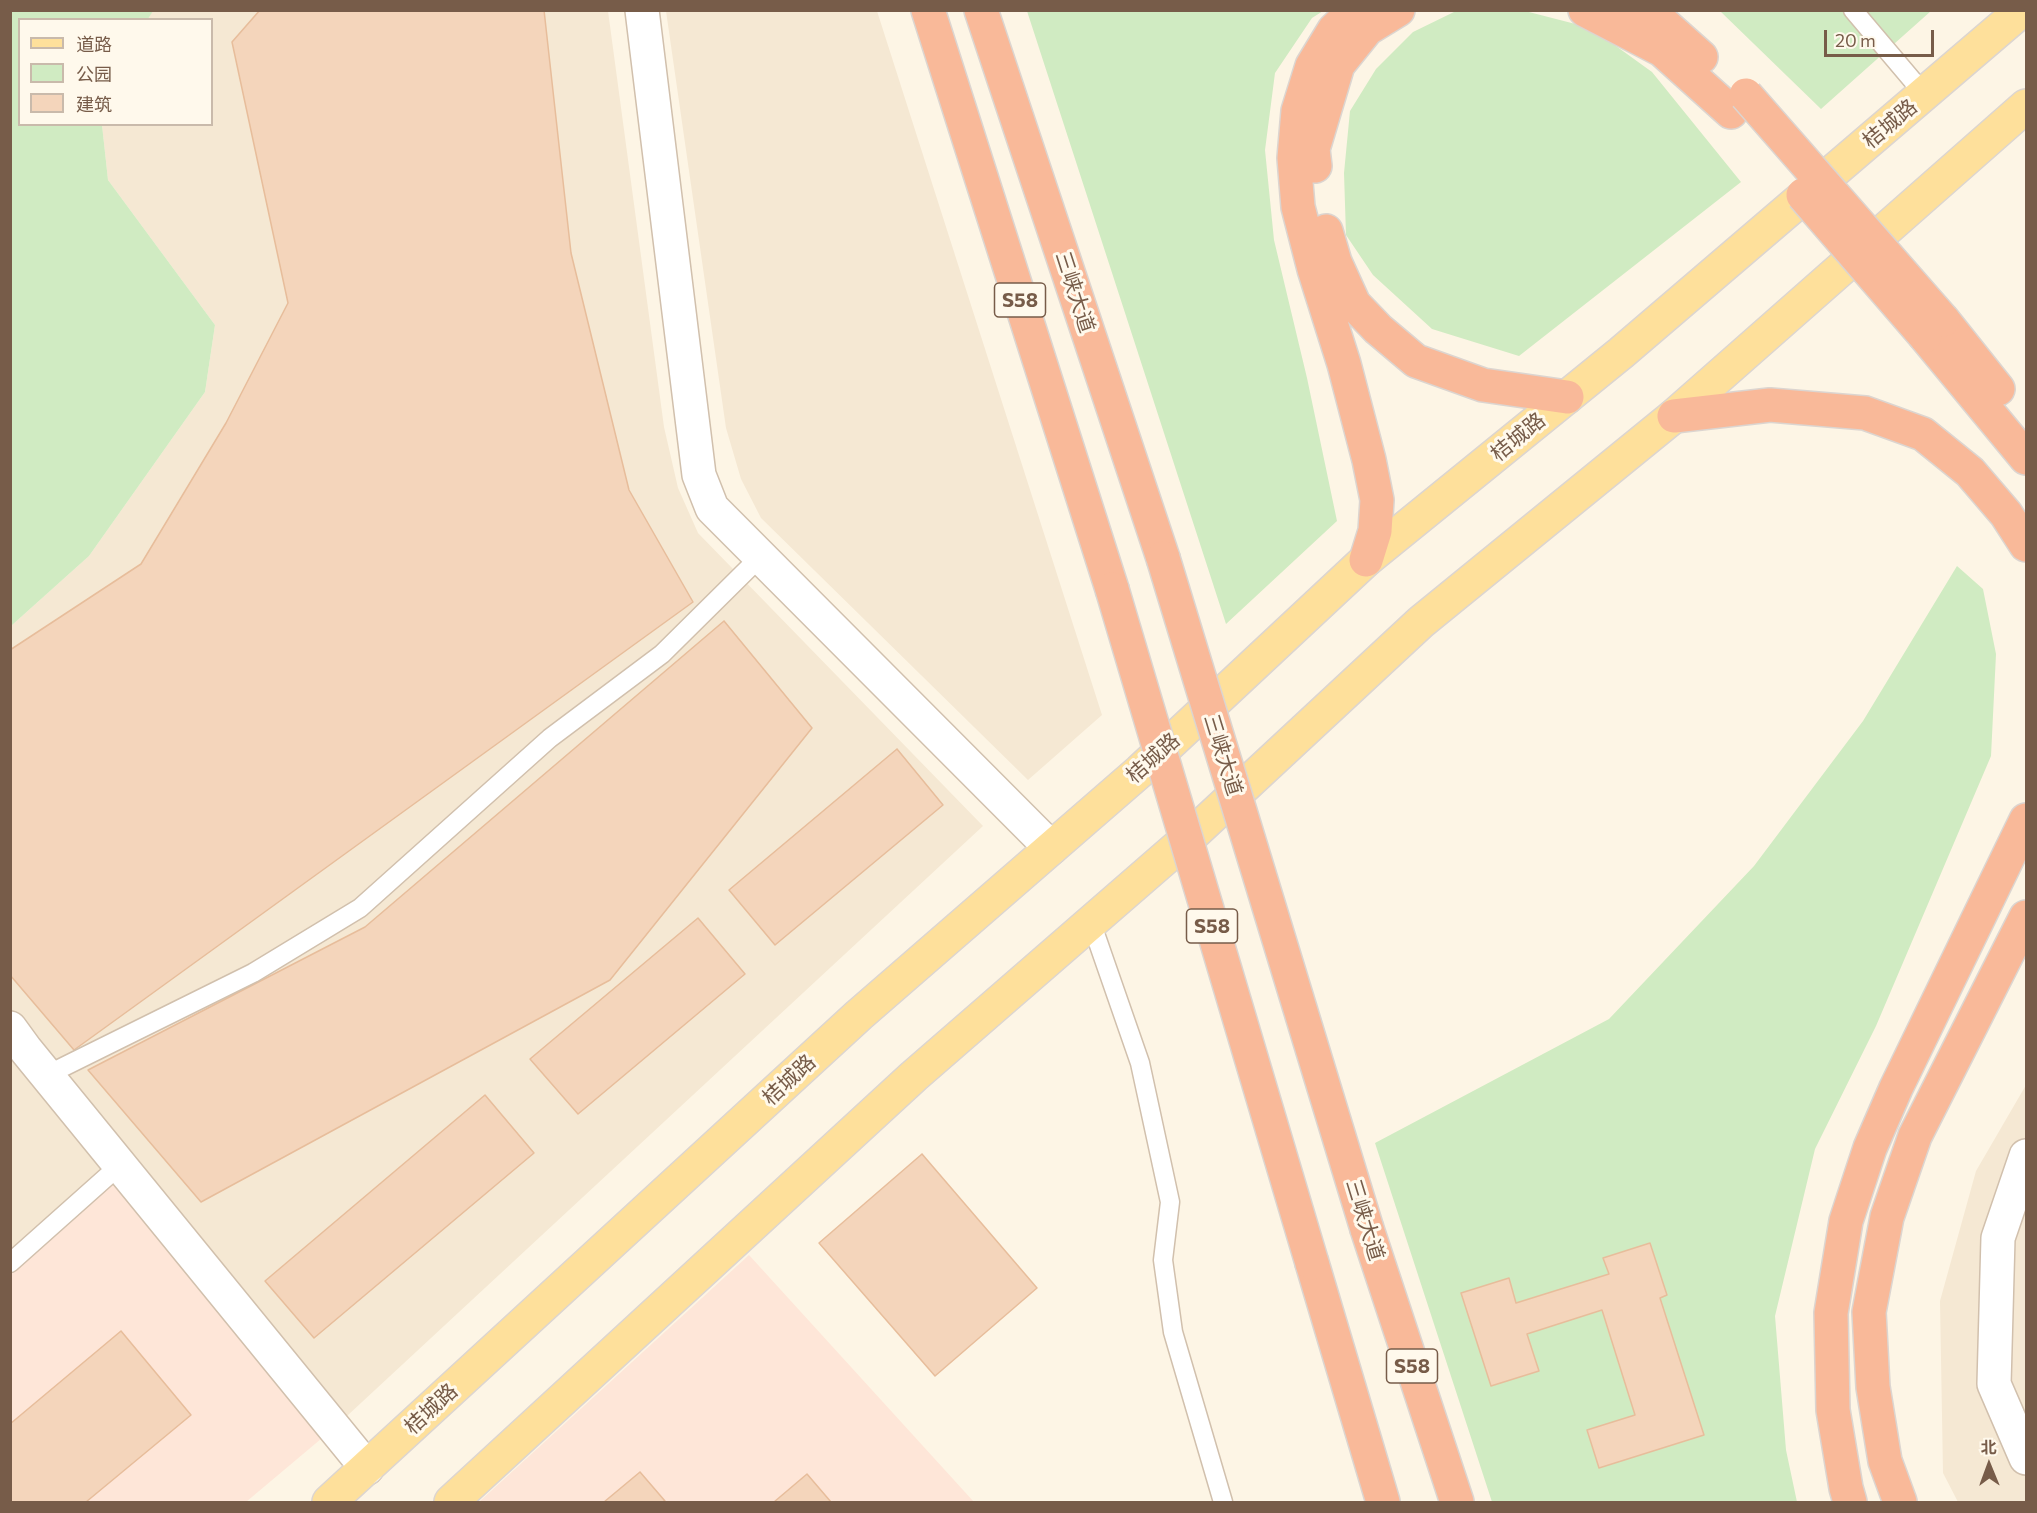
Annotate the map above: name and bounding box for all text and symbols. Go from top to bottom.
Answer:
legend [18,18,213,126]
scale bar [1827,18,1936,56]
text: 20 m [1835,29,1876,51]
text: 道路 [76,33,112,55]
text: 公园 [76,63,112,85]
text: 建筑 [76,93,112,115]
street label: 桔城路 [1858,94,1922,154]
street label: 三峡大道 [1050,248,1100,336]
road number: S58 [994,283,1046,317]
street label: 桔城路 [1486,407,1550,467]
street label: 三峡大道 [1199,711,1247,799]
street label: 桔城路 [1121,728,1185,788]
road number: S58 [1186,909,1238,943]
street label: 桔城路 [757,1049,821,1111]
street label: 三峡大道 [1341,1176,1389,1264]
road number: S58 [1386,1349,1438,1383]
street label: 桔城路 [399,1378,463,1440]
north arrow [1959,1435,2019,1495]
text: 北 [1980,1437,1997,1456]

